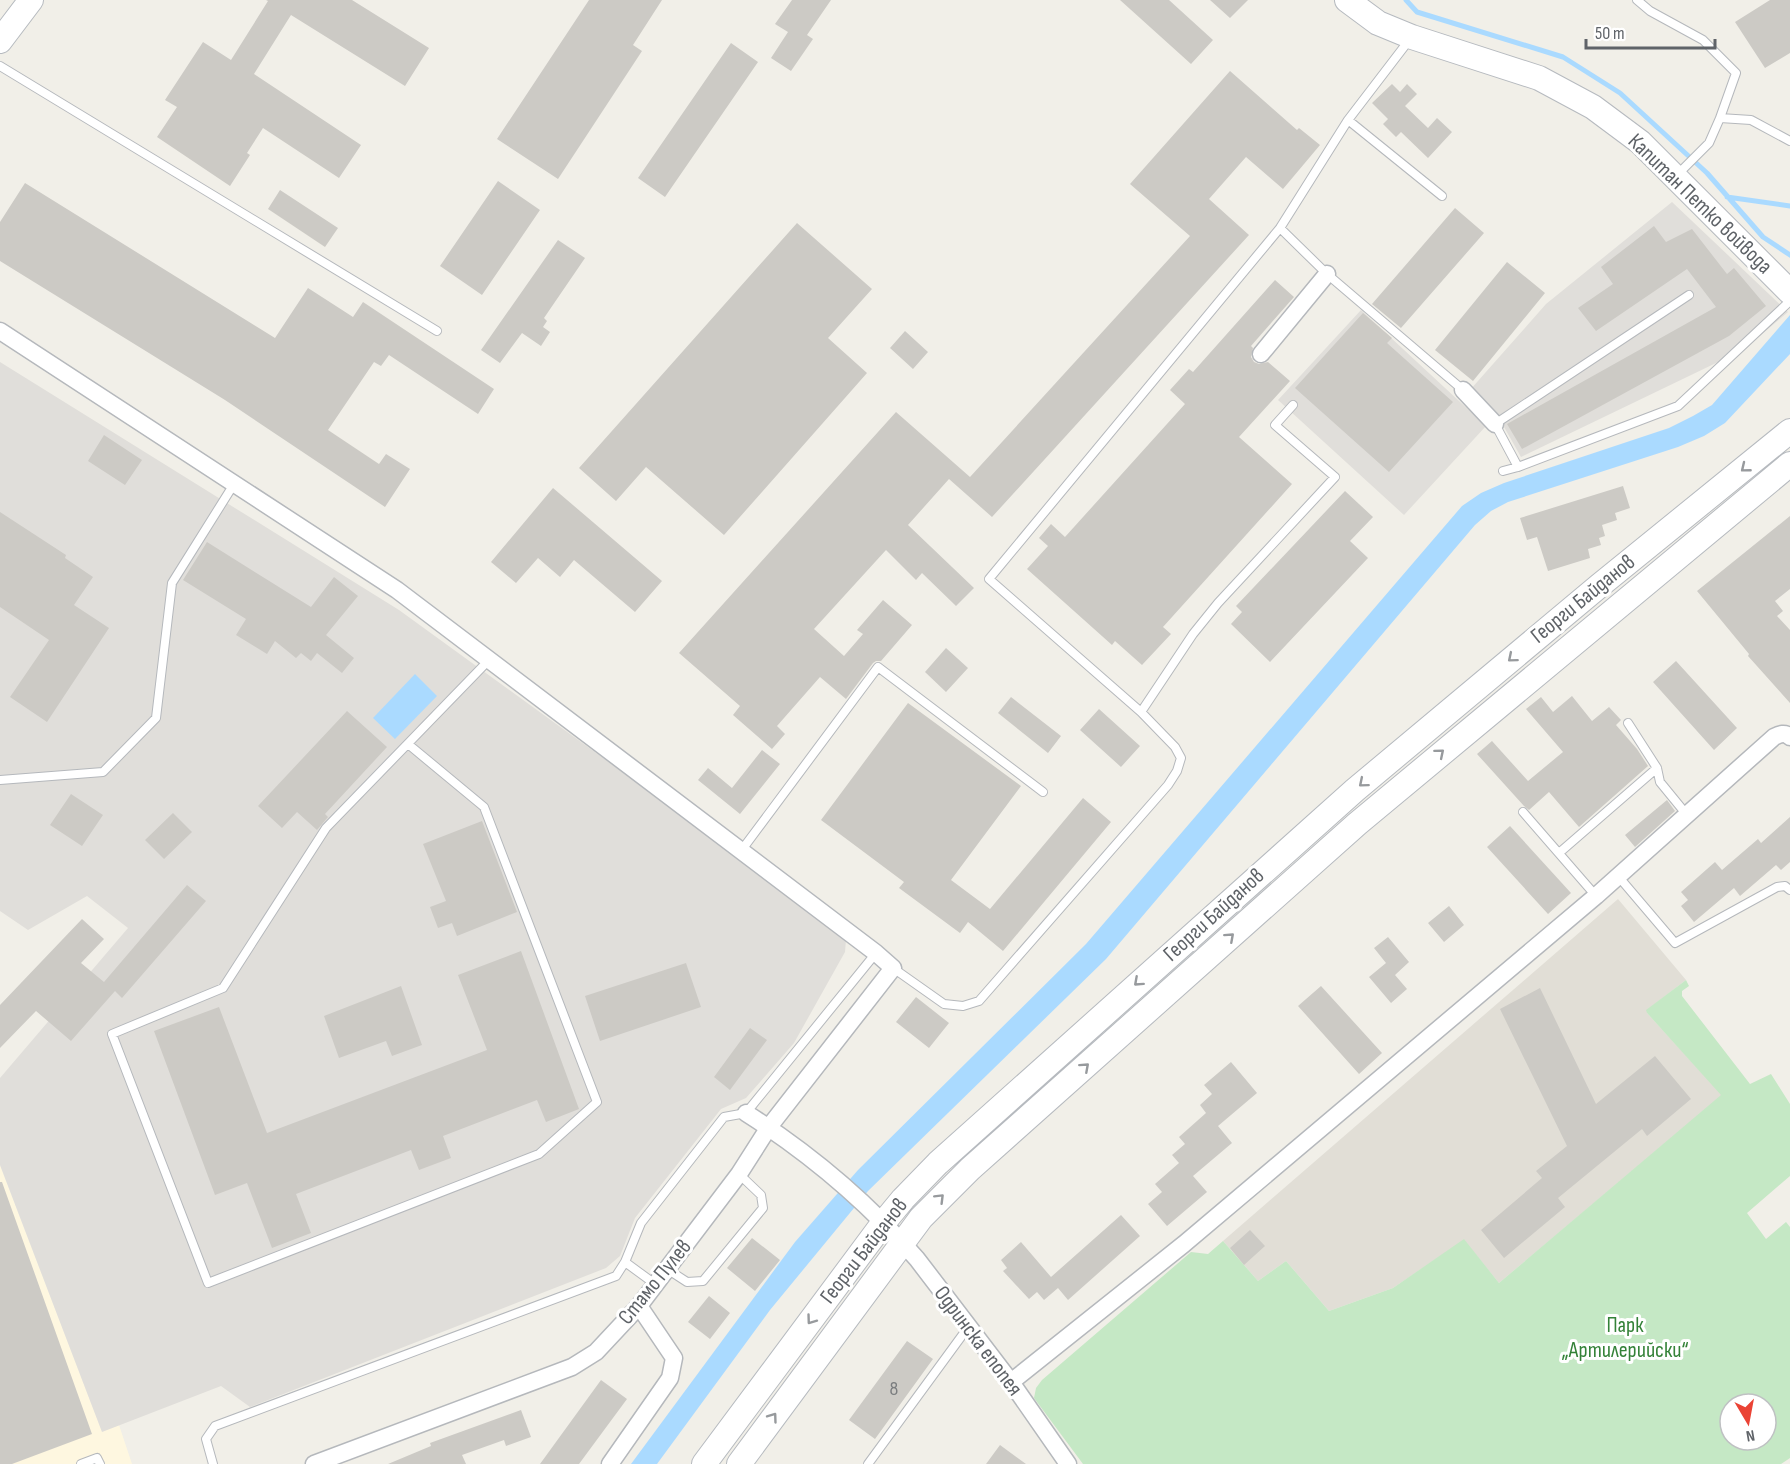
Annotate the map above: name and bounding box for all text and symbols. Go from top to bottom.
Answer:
scale bar [1586,12,1715,50]
text: 50 m [1595,23,1625,44]
street label: Капитан Петко войвода [1622,128,1778,280]
one-way arrow [1740,461,1751,472]
street label: Георги Байданов [1525,549,1641,649]
one-way arrow [1508,651,1519,662]
one-way arrow [1433,750,1444,761]
one-way arrow [1359,776,1370,787]
street label: Георги Байданов [1158,863,1270,967]
one-way arrow [1223,933,1234,944]
one-way arrow [1135,975,1145,986]
one-way arrow [1078,1063,1088,1074]
street label: Георги Байданов [814,1193,914,1309]
one-way arrow [934,1194,944,1205]
street label: Стамо Пулев [612,1234,698,1330]
street label: Одринска епопея [928,1281,1028,1401]
park label: Парк „Артилерийски“ [1562,1312,1688,1364]
one-way arrow [807,1313,818,1324]
house number: 8 [890,1377,898,1401]
north arrow [1718,1392,1778,1452]
one-way arrow [766,1412,777,1423]
text: N [1744,1425,1756,1445]

